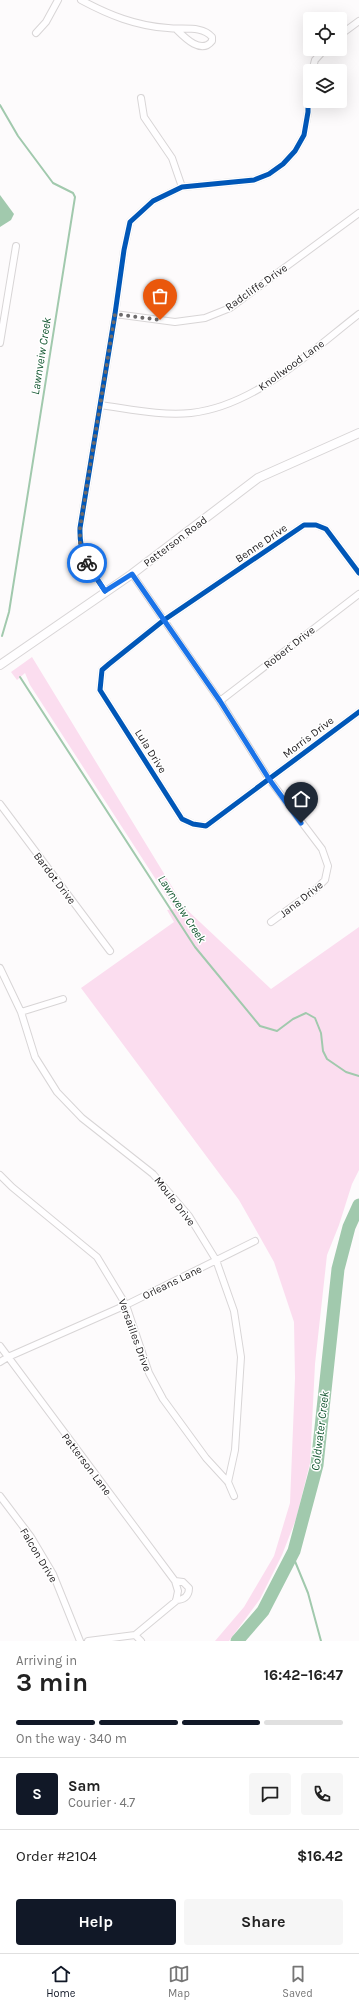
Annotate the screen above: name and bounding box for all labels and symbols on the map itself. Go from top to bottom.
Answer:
street label: Radcliffe Drive [223,261,290,314]
pin [143,279,177,320]
water label: Lawnveiw Creek [28,315,54,396]
street label: Knollwood Lane [256,337,327,394]
street label: Patterson Road [141,513,210,570]
street label: Benne Drive [233,521,290,566]
courier [67,543,107,583]
street label: Robert Drive [261,623,318,671]
street label: Morris Drive [280,714,337,761]
street label: Lula Drive [132,727,169,776]
pin [284,782,318,823]
street label: Bardot Drive [31,850,79,907]
water label: Lawnveiw Creek [155,872,210,946]
street label: Jana Drive [277,878,326,920]
street label: Moule Drive [151,1174,198,1229]
street label: Orleans Lane [140,1262,204,1302]
street label: Versailles Drive [115,1297,154,1374]
water label: Coldwater Creek [308,1390,332,1472]
street label: Patterson Lane [59,1431,114,1498]
street label: Falcon Drive [17,1526,60,1585]

